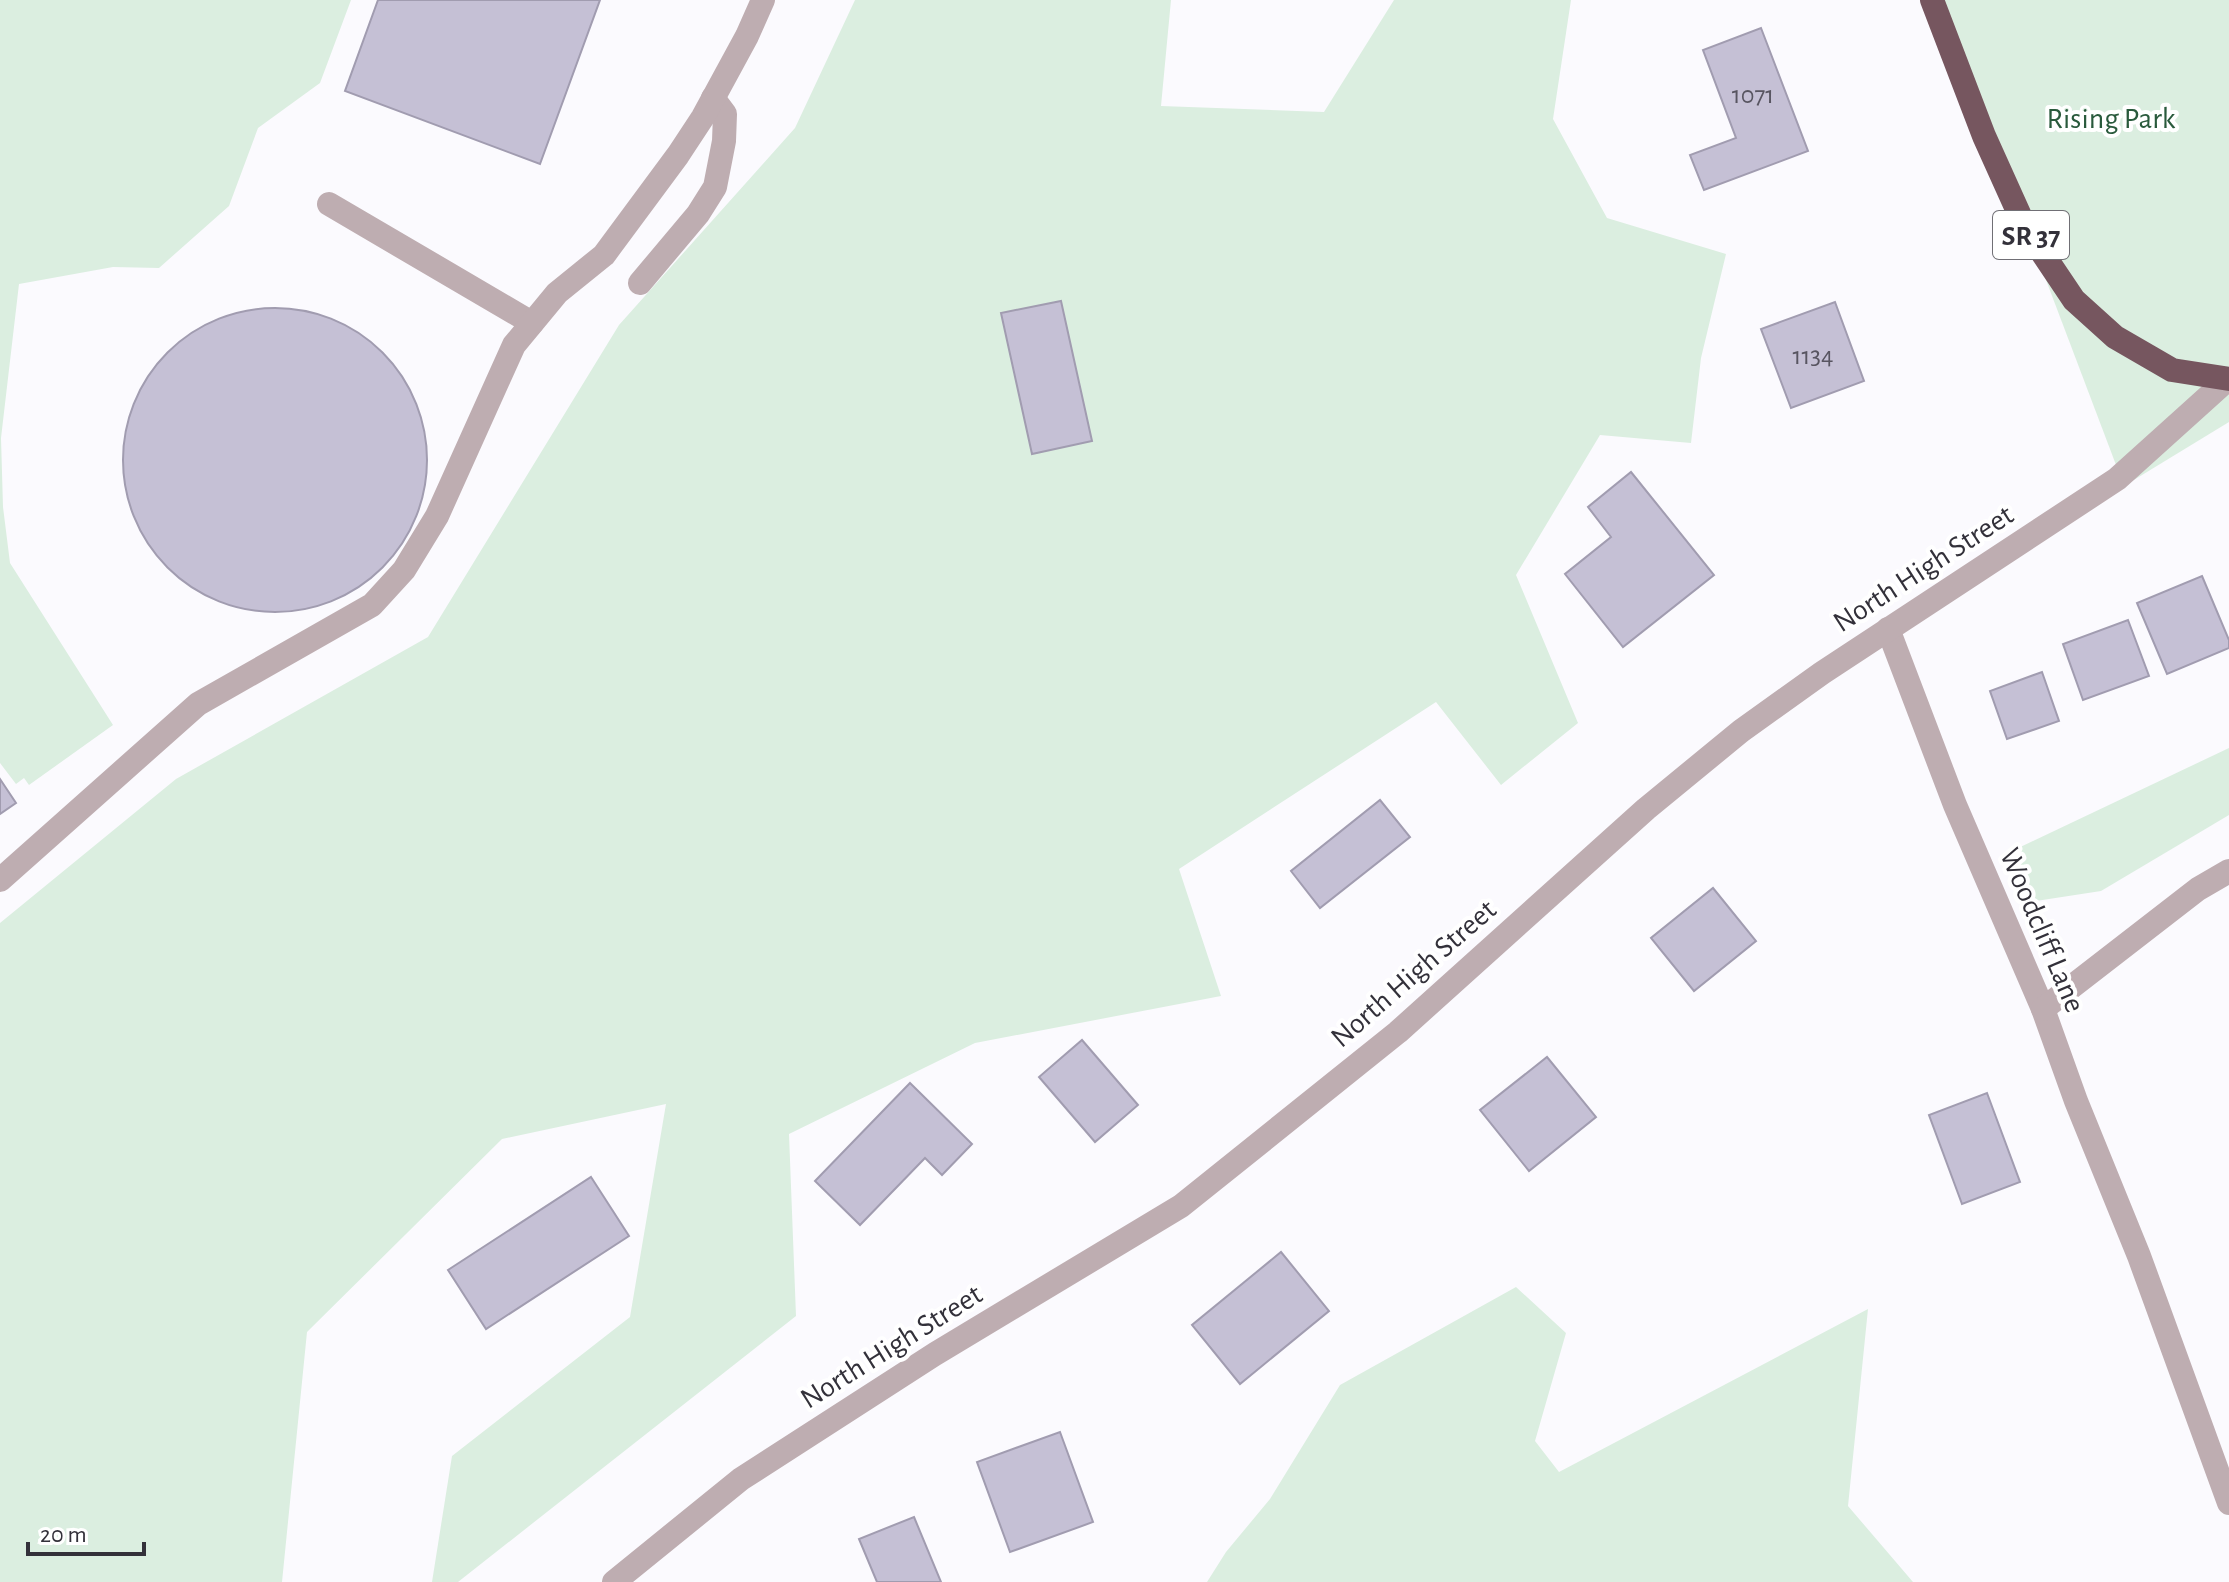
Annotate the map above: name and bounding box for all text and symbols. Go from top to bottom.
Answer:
house number: 1071 [1732,82,1774,108]
park label: Rising Park [2046,104,2176,134]
road number: SR 37 [1993,211,2069,259]
house number: 1134 [1792,343,1834,369]
street label: North High Street [1828,499,2019,638]
street label: Woodcliff Lane [1994,844,2090,1017]
street label: North High Street [1325,894,1502,1053]
street label: North High Street [796,1279,988,1415]
scale bar [28,1506,144,1556]
text: 20 m [40,1523,87,1547]

